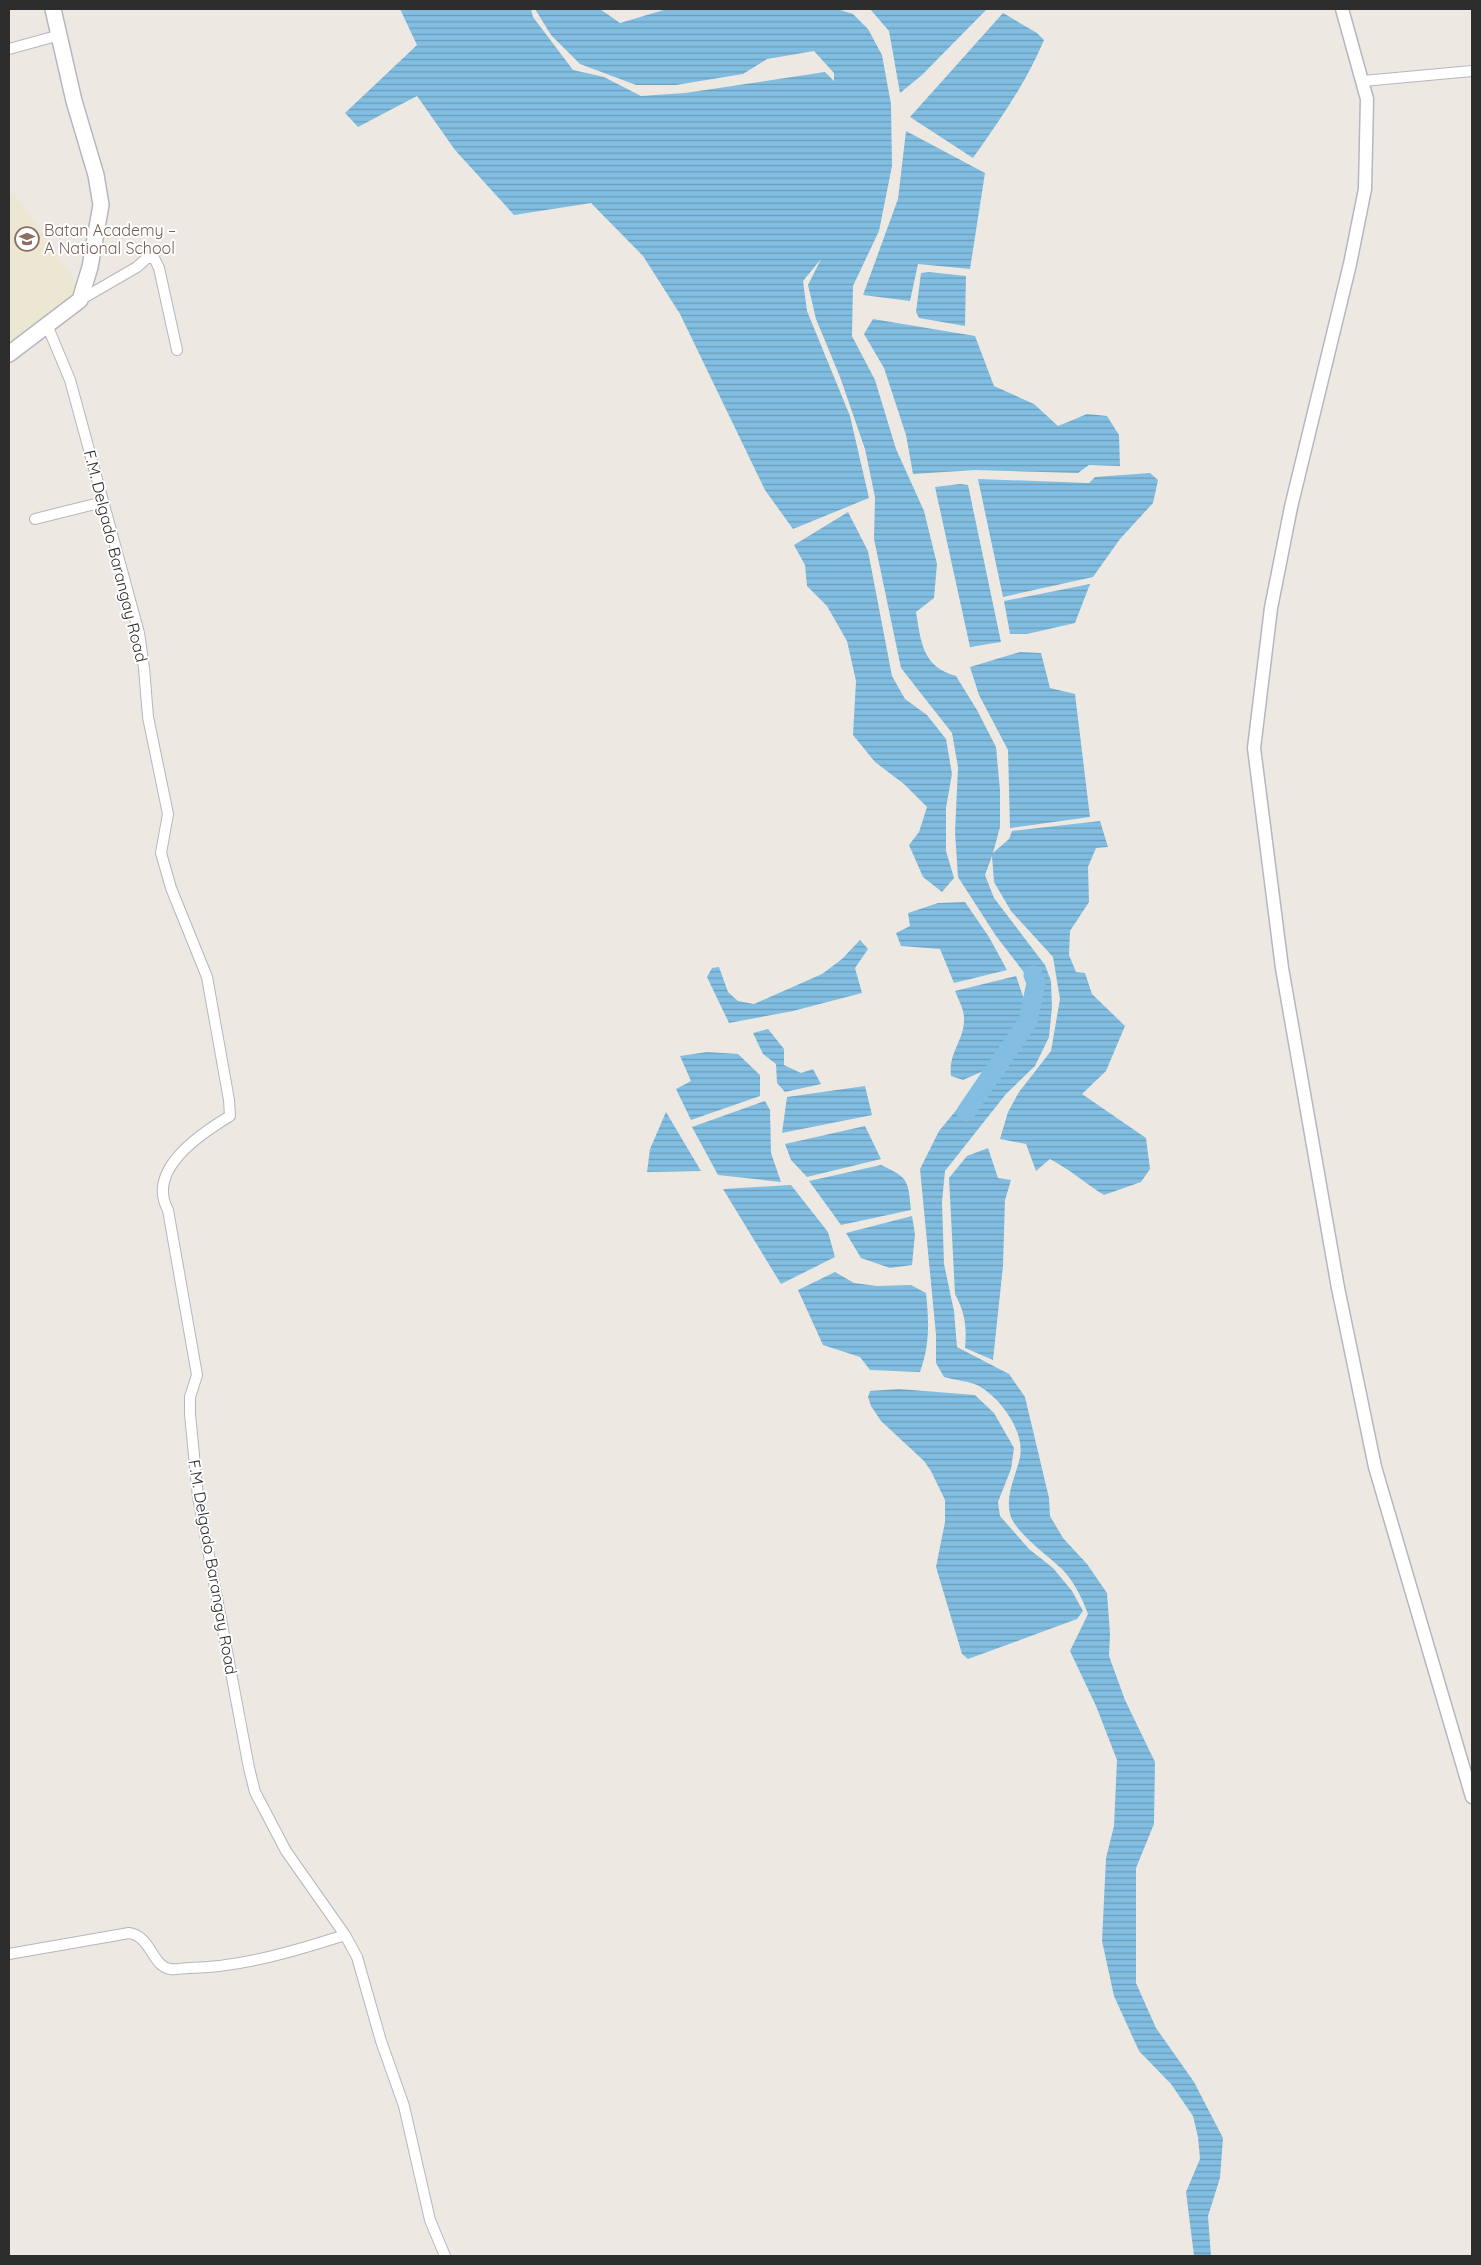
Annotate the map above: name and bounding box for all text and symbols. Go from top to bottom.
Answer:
place label: Batan Academy – A National School [44,220,176,258]
school or university icon: Batan Academy – A National School [14,226,40,252]
street label: F.M. Delgado Barangay Road [80,448,152,664]
street label: F.M. Delgado Barangay Road [184,1458,242,1676]

